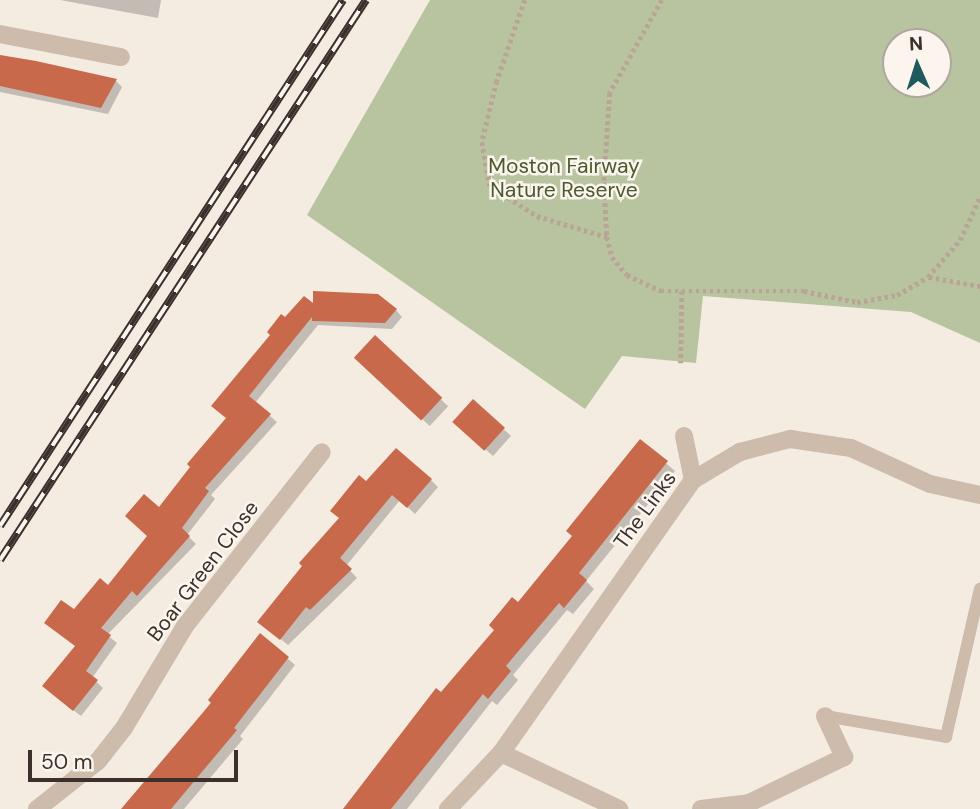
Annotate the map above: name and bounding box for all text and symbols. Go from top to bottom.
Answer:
north arrow [882,28,952,98]
text: N [908,31,924,56]
park label: Moston Fairway Nature Reserve [488,153,640,203]
street label: The Links [608,466,682,554]
street label: Boar Green Close [142,496,264,646]
scale bar [32,736,242,780]
text: 50 m [41,748,92,776]

